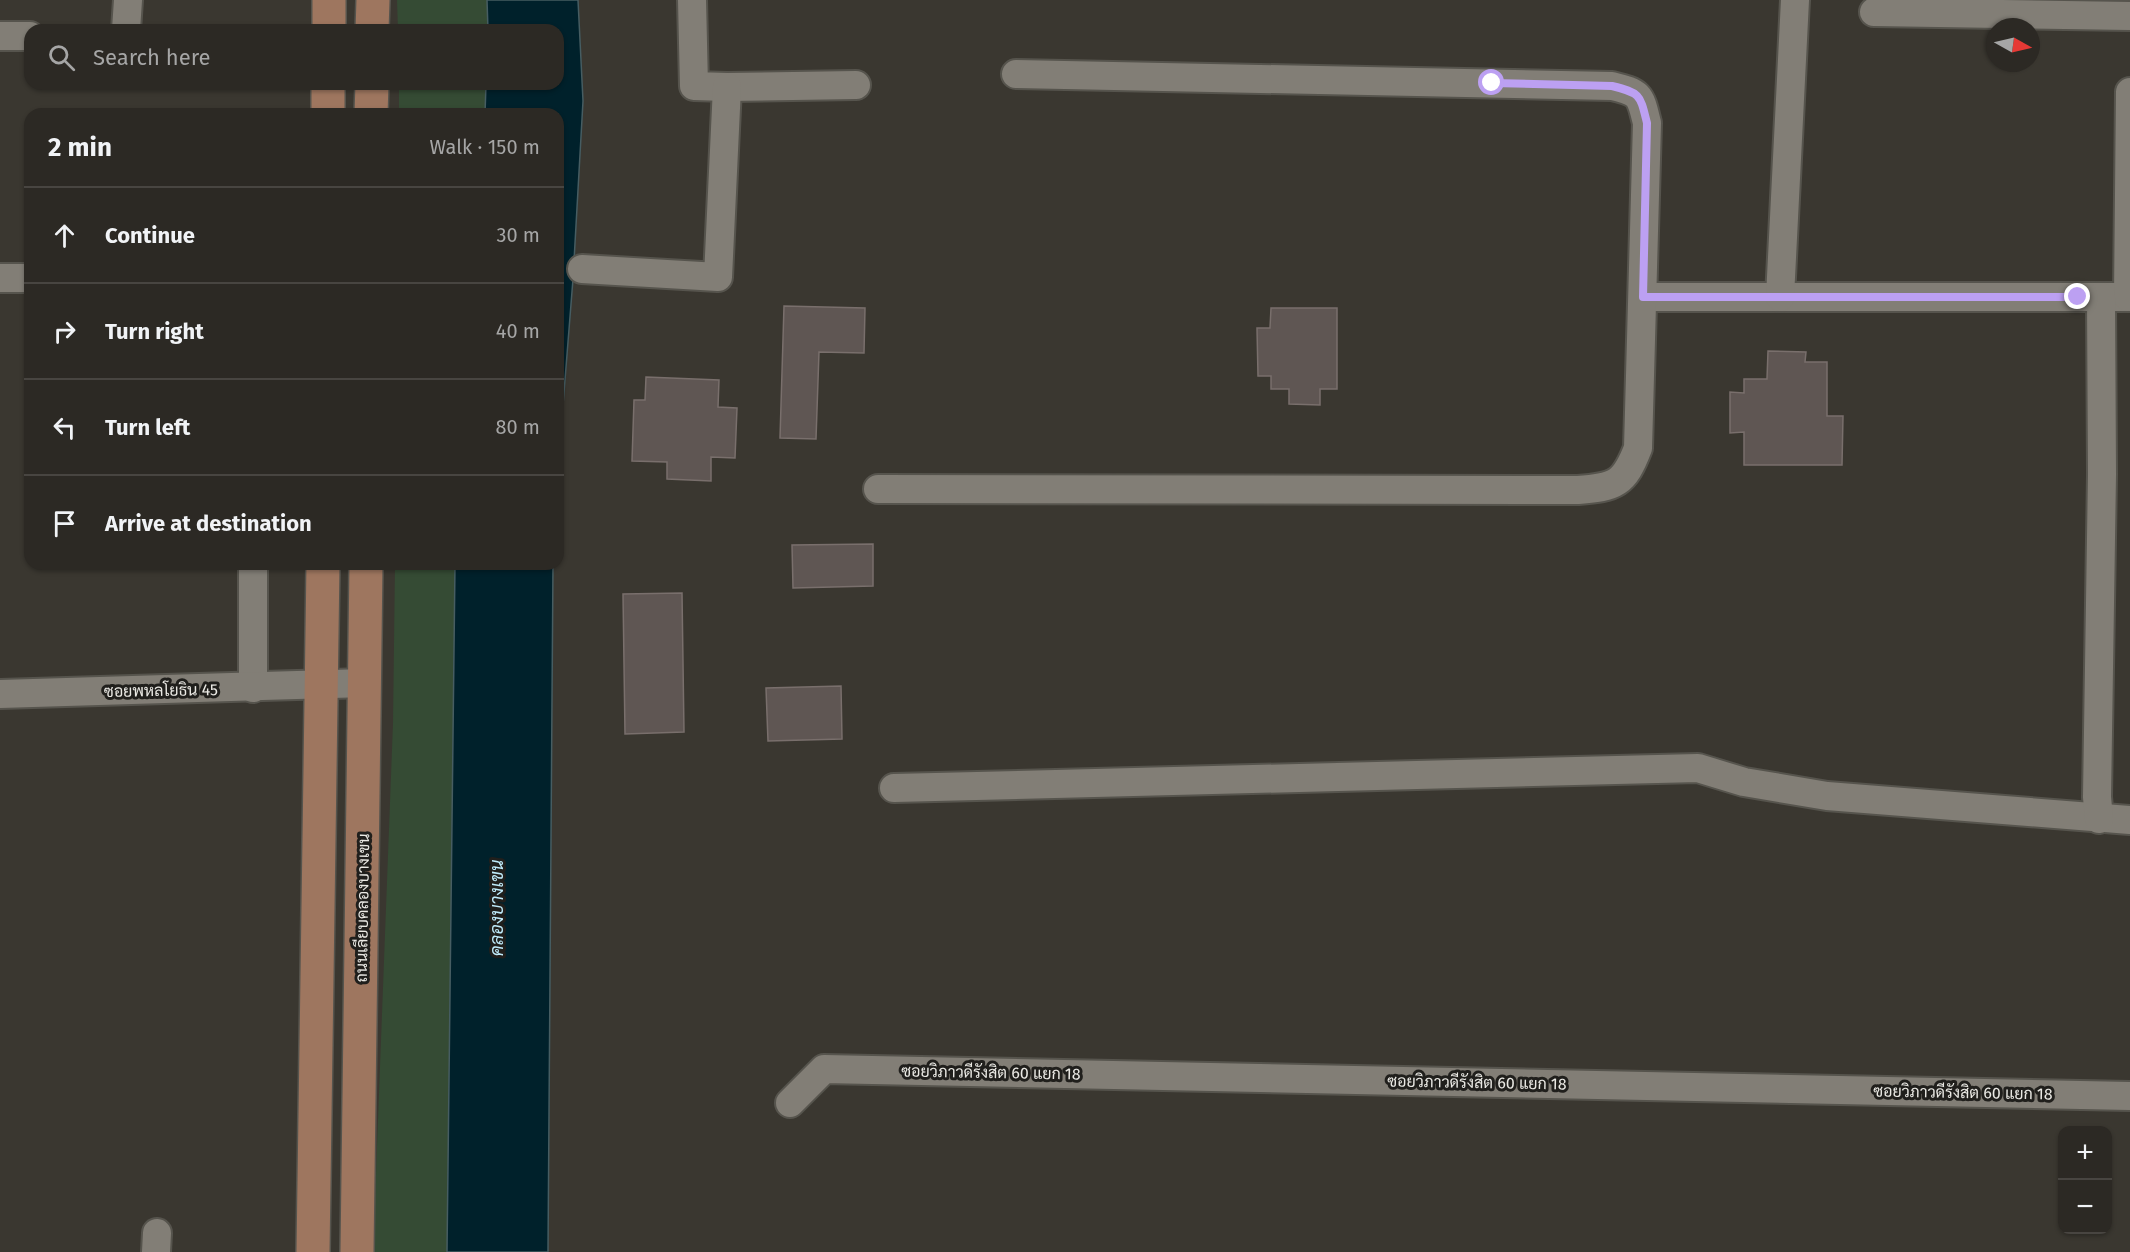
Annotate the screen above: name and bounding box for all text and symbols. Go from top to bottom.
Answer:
north arrow [1986,18,2040,72]
search box [24,24,564,90]
icon: search [45,41,78,74]
text: Search here [93,44,211,71]
route start [1478,69,1504,95]
text: 2 min [48,132,112,163]
text: Walk · 150 m [430,135,540,159]
icon: ahead [48,219,81,252]
text: Continue [105,222,195,249]
text: 30 m [496,223,540,247]
route end [2064,283,2090,309]
icon: right [48,315,81,348]
text: Turn right [105,318,204,345]
text: 40 m [496,319,540,343]
icon: left [48,411,81,444]
text: Turn left [105,414,190,441]
text: 80 m [495,415,540,439]
icon: arrive [48,507,81,540]
text: Arrive at destination [105,510,312,537]
street label: ซอยพหลโยธิน 45 [104,678,218,701]
street label: ถนนเลียบคลองบางเขน [350,833,373,983]
water label: คลองบางเขน [486,859,508,956]
street label: ซอยวิภาวดีรังสิต 60 แยก 18 [901,1059,1081,1084]
street label: ซอยวิภาวดีรังสิต 60 แยก 18 [1387,1069,1567,1094]
street label: ซอยวิภาวดีรังสิต 60 แยก 18 [1873,1079,2053,1104]
map controls [2058,1126,2112,1234]
button: + [2058,1126,2112,1180]
button: − [2058,1180,2112,1234]

